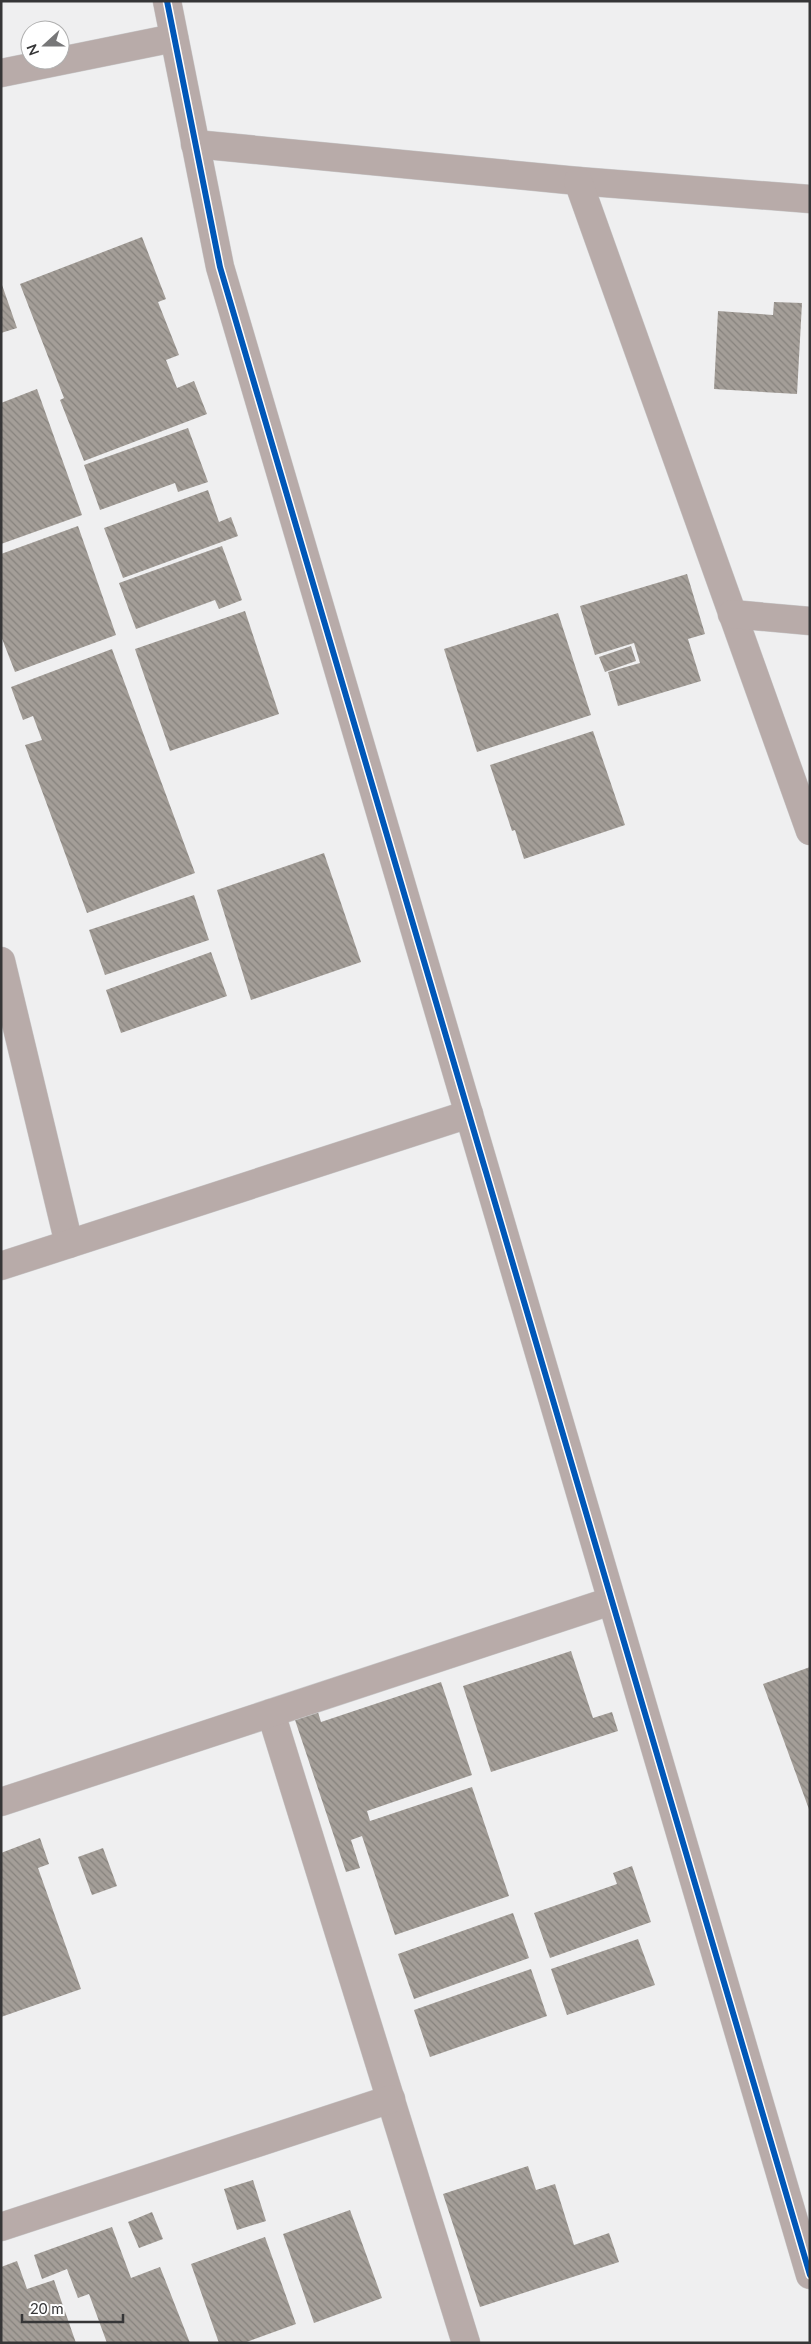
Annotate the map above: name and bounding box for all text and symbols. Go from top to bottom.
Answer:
north arrow [20,20,70,70]
text: N [23,42,42,58]
scale bar [22,2292,124,2324]
text: 20 m [30,2299,64,2317]

